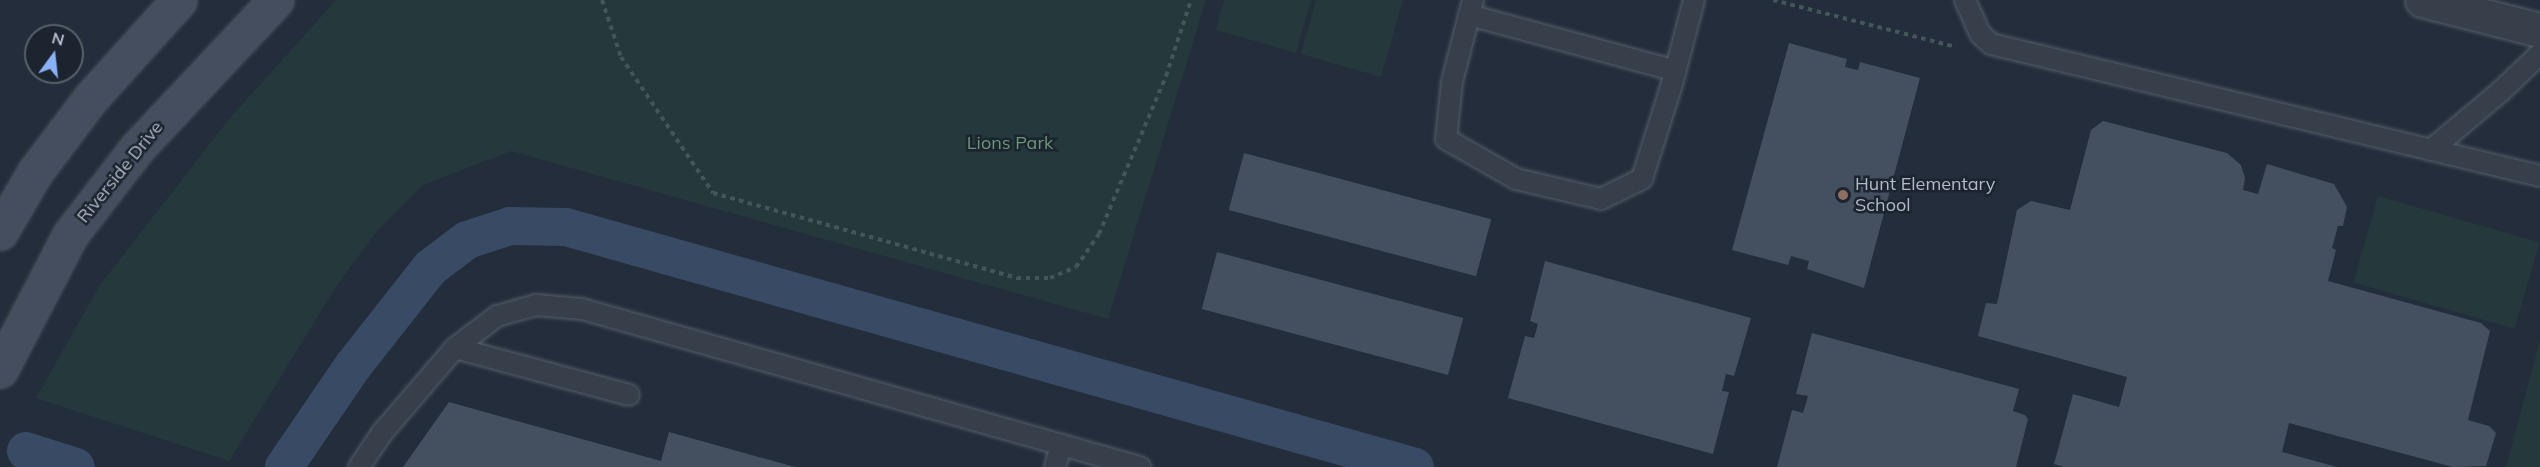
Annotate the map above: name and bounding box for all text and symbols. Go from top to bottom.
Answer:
north arrow [24,24,84,84]
text: N [50,27,67,50]
street label: Riverside Drive [72,117,168,227]
park label: Lions Park [967,132,1053,154]
place label: Hunt Elementary School [1855,174,1995,216]
marker: Hunt Elementary School [1836,188,1850,202]

